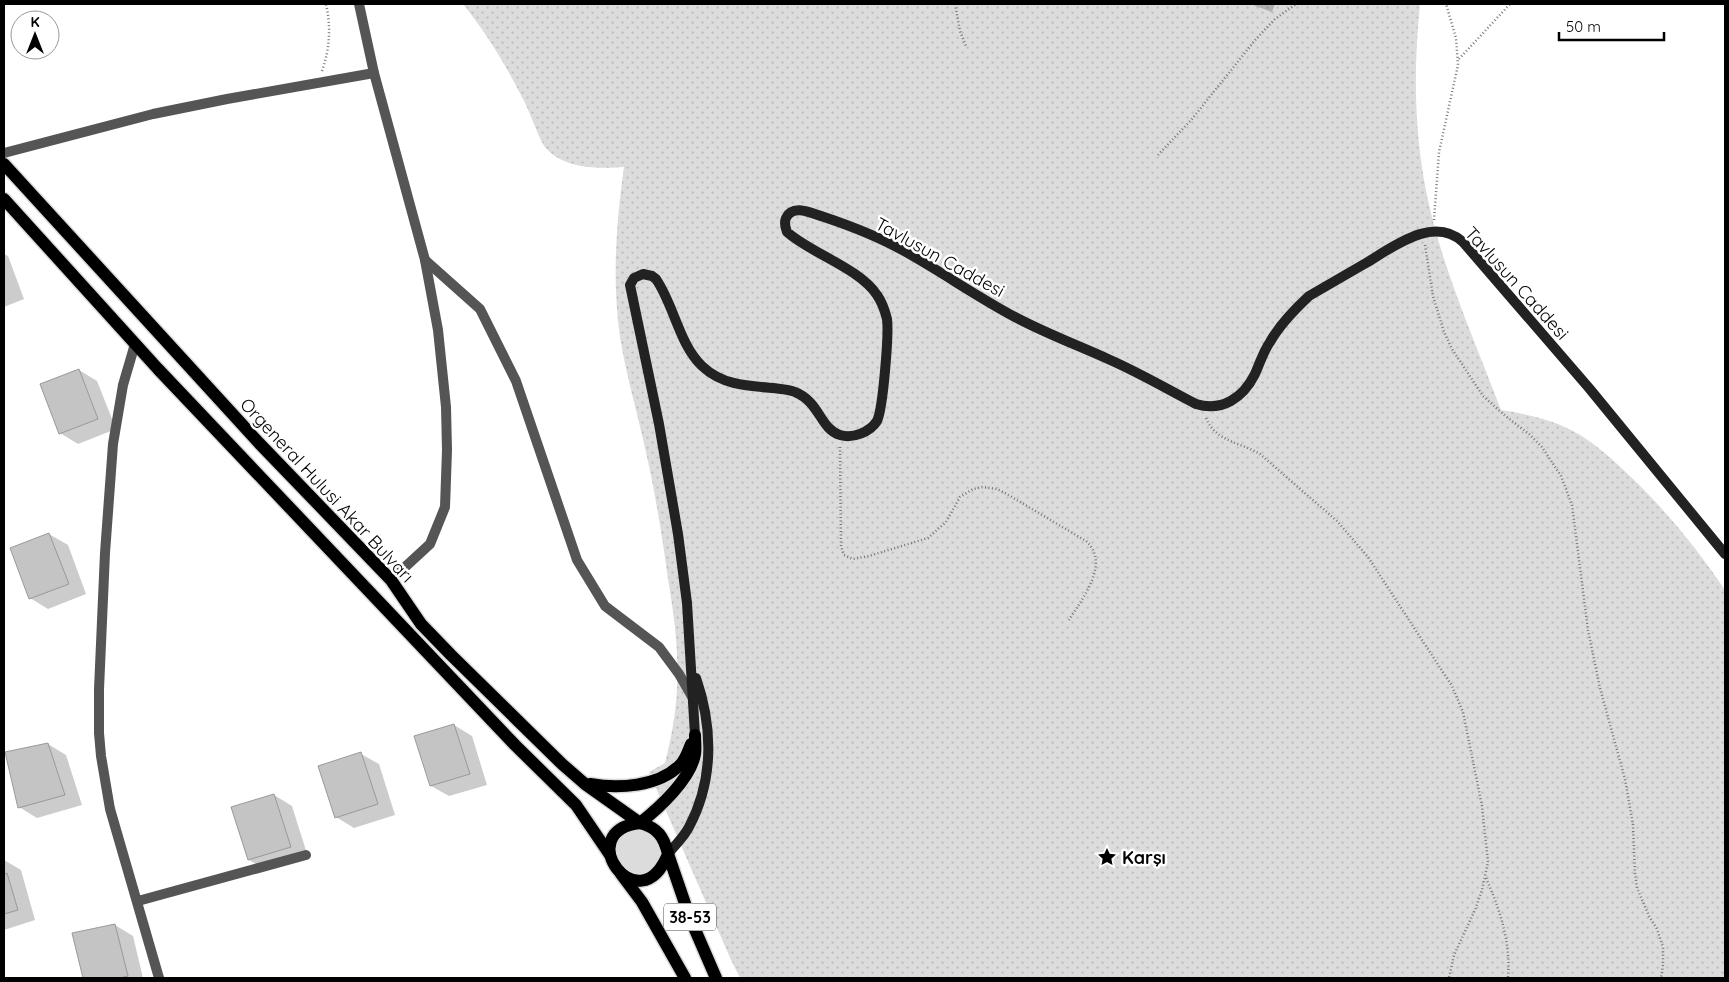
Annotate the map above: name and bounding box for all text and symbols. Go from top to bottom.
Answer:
north arrow [10,10,60,60]
scale bar [1559,10,1664,42]
text: K [30,13,40,31]
text: 50 m [1566,17,1601,36]
street label: Tavlusun Caddesi [871,212,1009,302]
street label: Tavlusun Caddesi [1460,222,1574,344]
street label: Orgeneral Hulusi Akar Bulvarı [235,393,419,587]
place icon: Karşı [1096,846,1118,868]
place label: Karşı [1122,846,1166,869]
road number: 38-53 [664,904,716,930]

